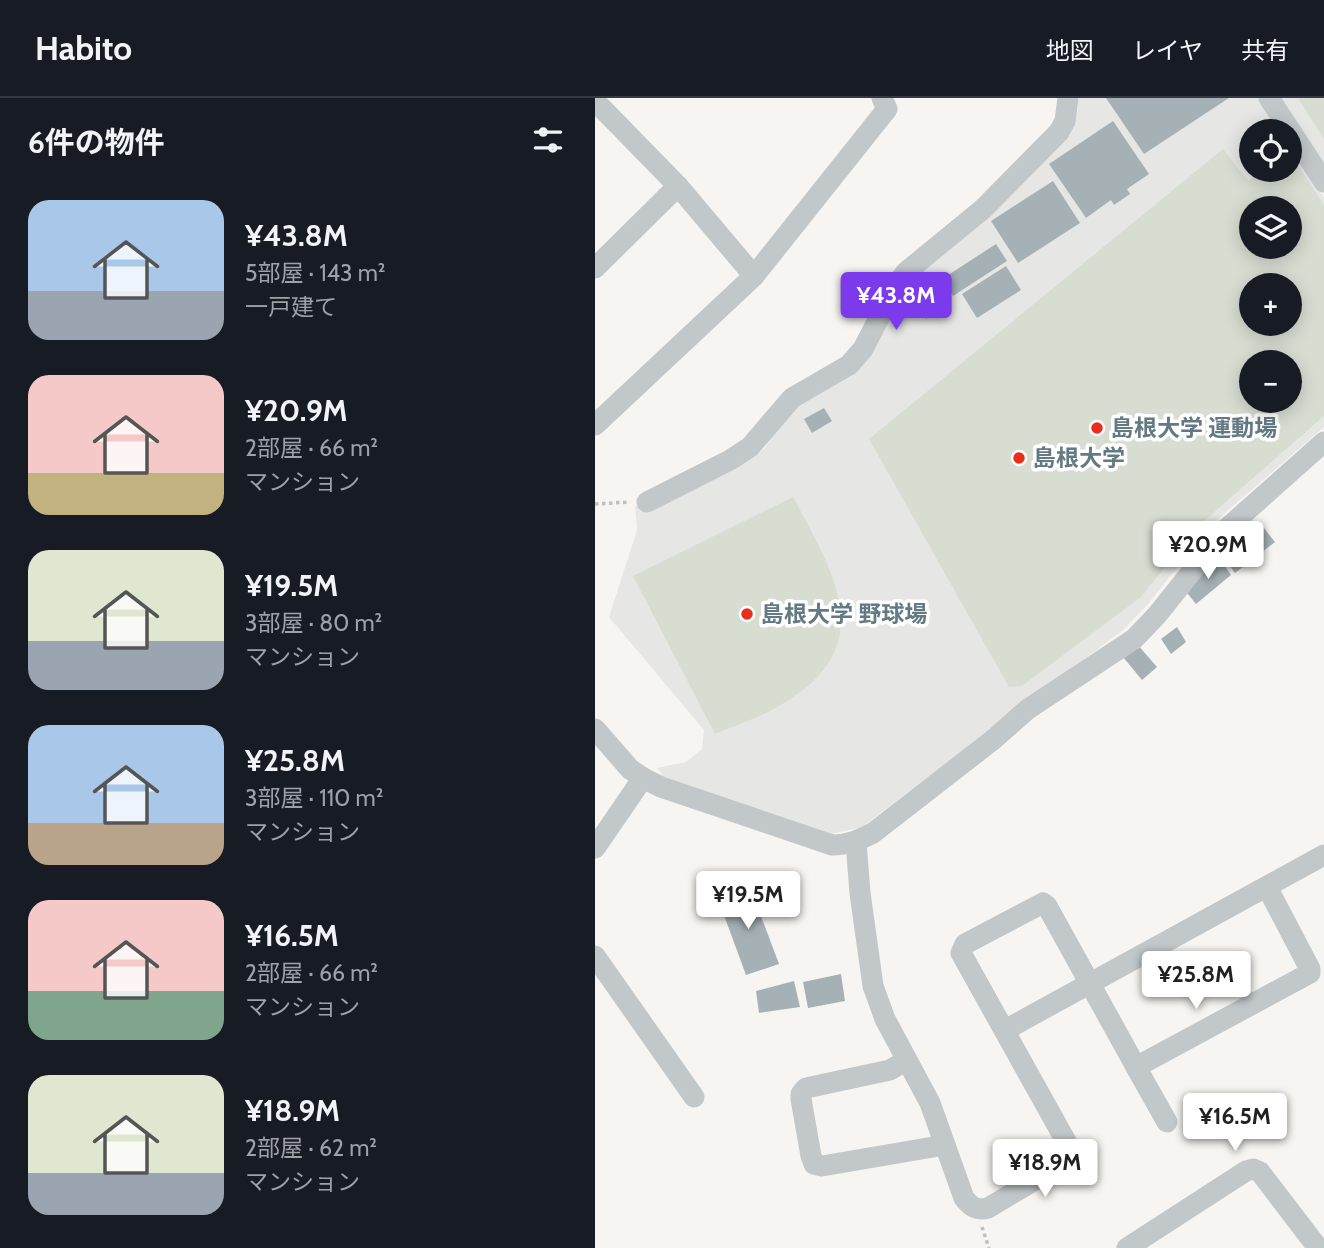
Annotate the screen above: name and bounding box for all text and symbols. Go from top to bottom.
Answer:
text: Habito [35,28,132,68]
text: 地図 [1046,36,1094,65]
text: レイヤ [1132,36,1203,65]
text: 共有 [1241,36,1289,65]
map controls [1239,119,1302,413]
button: locate [1239,119,1302,182]
icon: filters [529,121,567,159]
text: 6件の物件 [28,124,165,161]
button: layers [1239,196,1302,259]
text: ¥43.8M [245,217,348,254]
icon: home [84,228,168,312]
text: 5部屋 · 143 m² [245,259,385,287]
pin: ¥43.8M [839,272,953,332]
button: + [1239,273,1302,336]
text: ¥43.8M [857,281,935,309]
text: 一戸建て [245,293,337,321]
button: − [1239,350,1302,413]
text: ¥20.9M [245,392,348,429]
icon: home [84,403,168,487]
place label: 島根大学 運動場 [1111,414,1277,442]
marker: 島根大学 運動場 [1089,420,1105,436]
text: 2部屋 · 66 m² [245,434,378,462]
place label: 島根大学 [1033,444,1125,472]
marker: 島根大学 [1011,450,1027,466]
text: マンション [245,468,360,496]
pin: ¥20.9M [1151,522,1265,581]
text: ¥20.9M [1169,530,1247,558]
text: ¥19.5M [245,567,338,604]
icon: home [84,578,168,662]
place label: 島根大学 野球場 [761,600,927,628]
marker: 島根大学 野球場 [739,606,755,622]
text: 3部屋 · 80 m² [245,609,382,637]
text: マンション [245,643,360,671]
text: ¥25.8M [245,742,345,779]
icon: home [84,753,168,837]
text: 3部屋 · 110 m² [245,784,383,812]
text: マンション [245,818,360,846]
pin: ¥19.5M [691,872,805,931]
text: ¥19.5M [712,880,784,908]
text: ¥16.5M [245,917,339,954]
icon: home [84,928,168,1012]
pin: ¥25.8M [1139,951,1253,1011]
text: 2部屋 · 66 m² [245,959,378,987]
text: ¥25.8M [1158,960,1234,988]
text: マンション [245,993,360,1021]
text: ¥18.9M [245,1092,340,1129]
pin: ¥16.5M [1178,1094,1292,1153]
text: ¥16.5M [1199,1102,1271,1130]
icon: home [84,1103,168,1187]
text: 2部屋 · 62 m² [245,1134,377,1162]
pin: ¥18.9M [988,1140,1102,1199]
text: ¥18.9M [1009,1148,1081,1176]
text: マンション [245,1168,360,1196]

